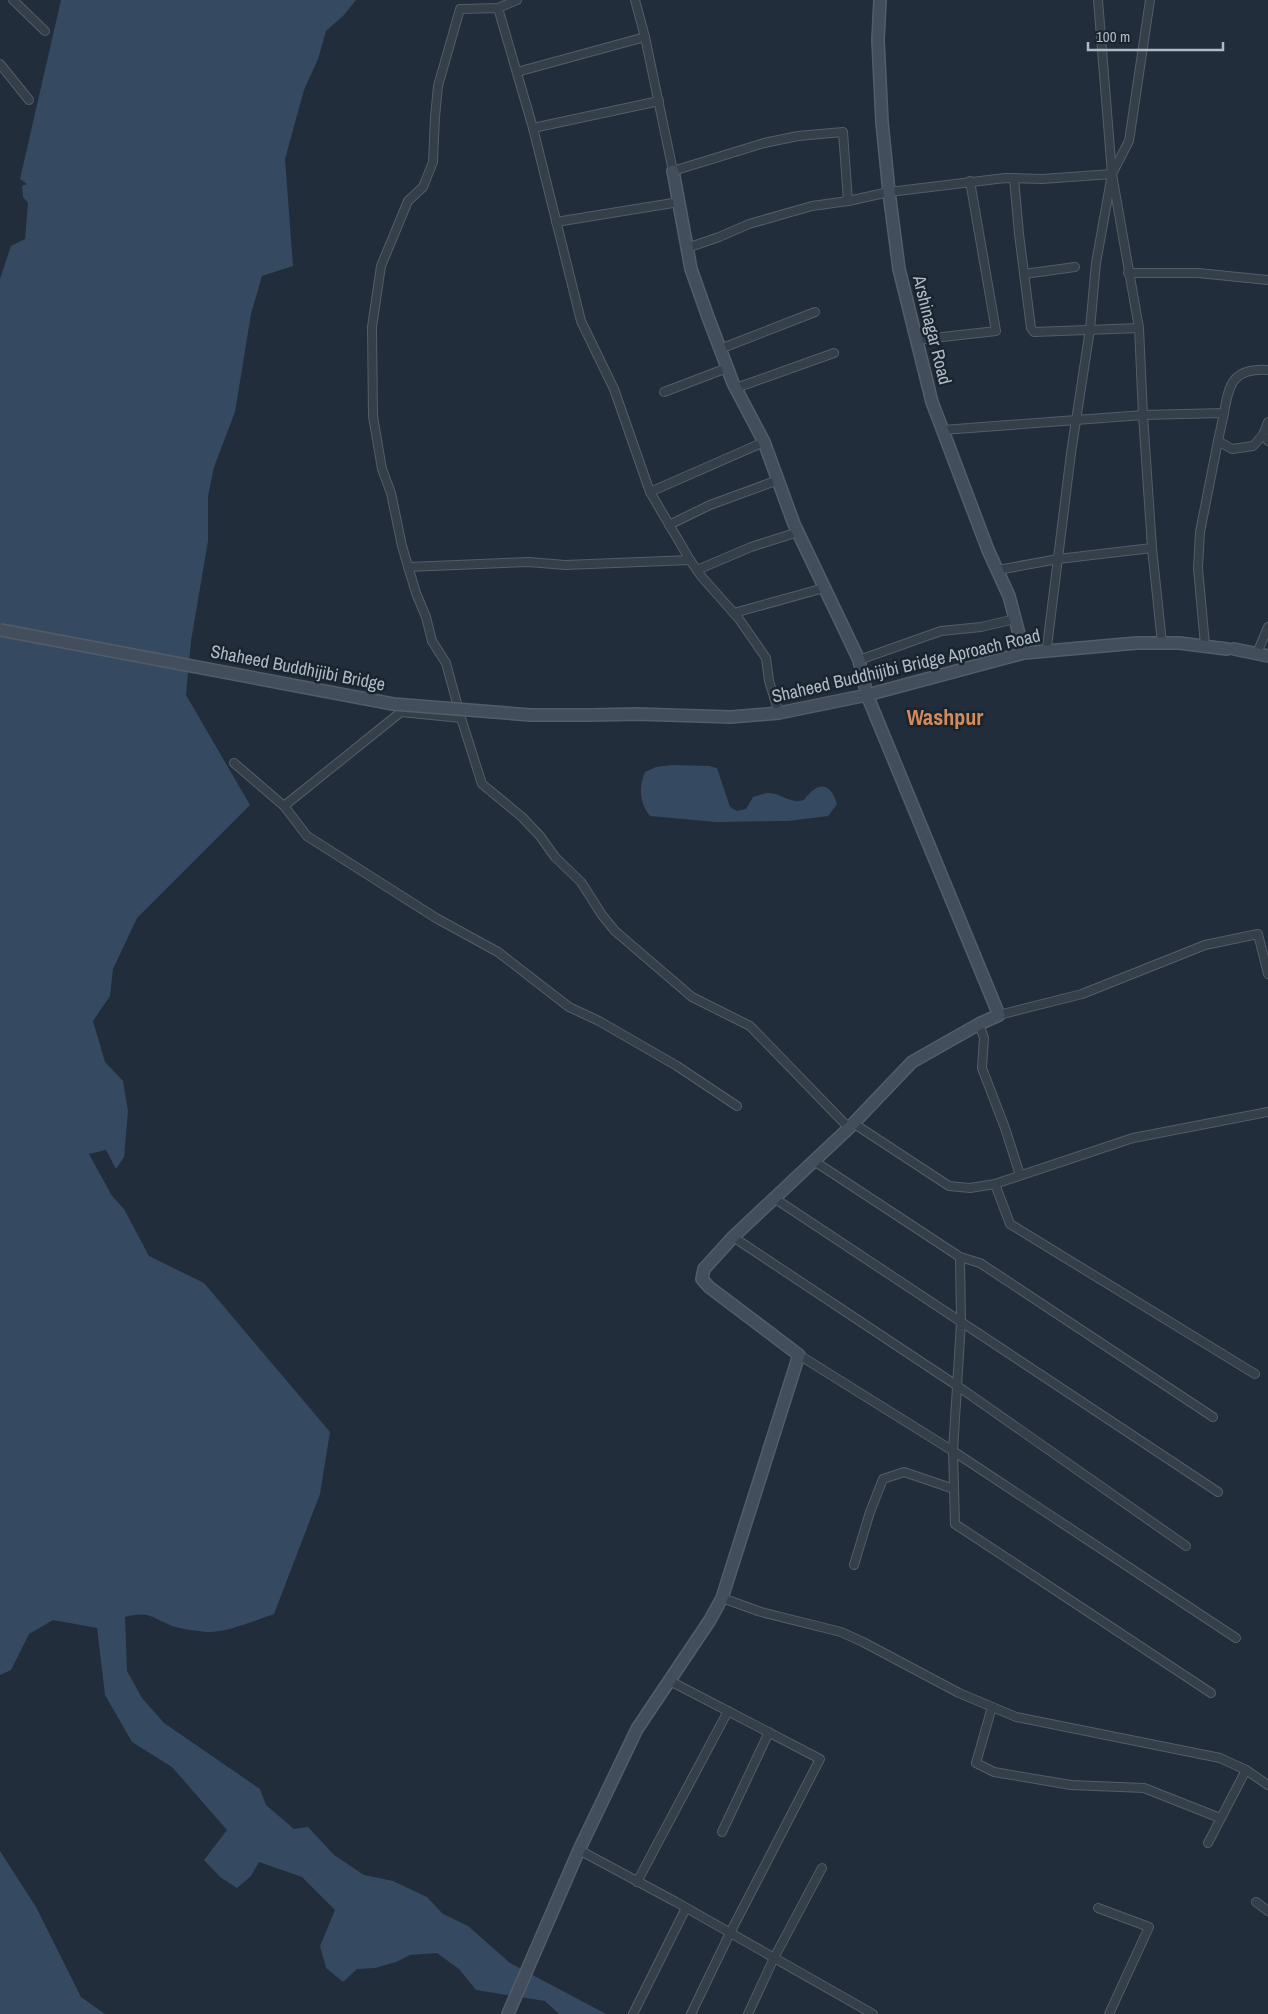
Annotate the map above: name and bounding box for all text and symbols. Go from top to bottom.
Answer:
scale bar [1088,20,1223,52]
text: 100 m [1096,26,1130,47]
street label: Arshinagar Road [907,272,958,387]
street label: Shaheed Buddhijibi Bridge Aproach Road [769,622,1043,709]
street label: Shaheed Buddhijibi Bridge [209,638,387,697]
district label: Washpur [907,702,983,732]

